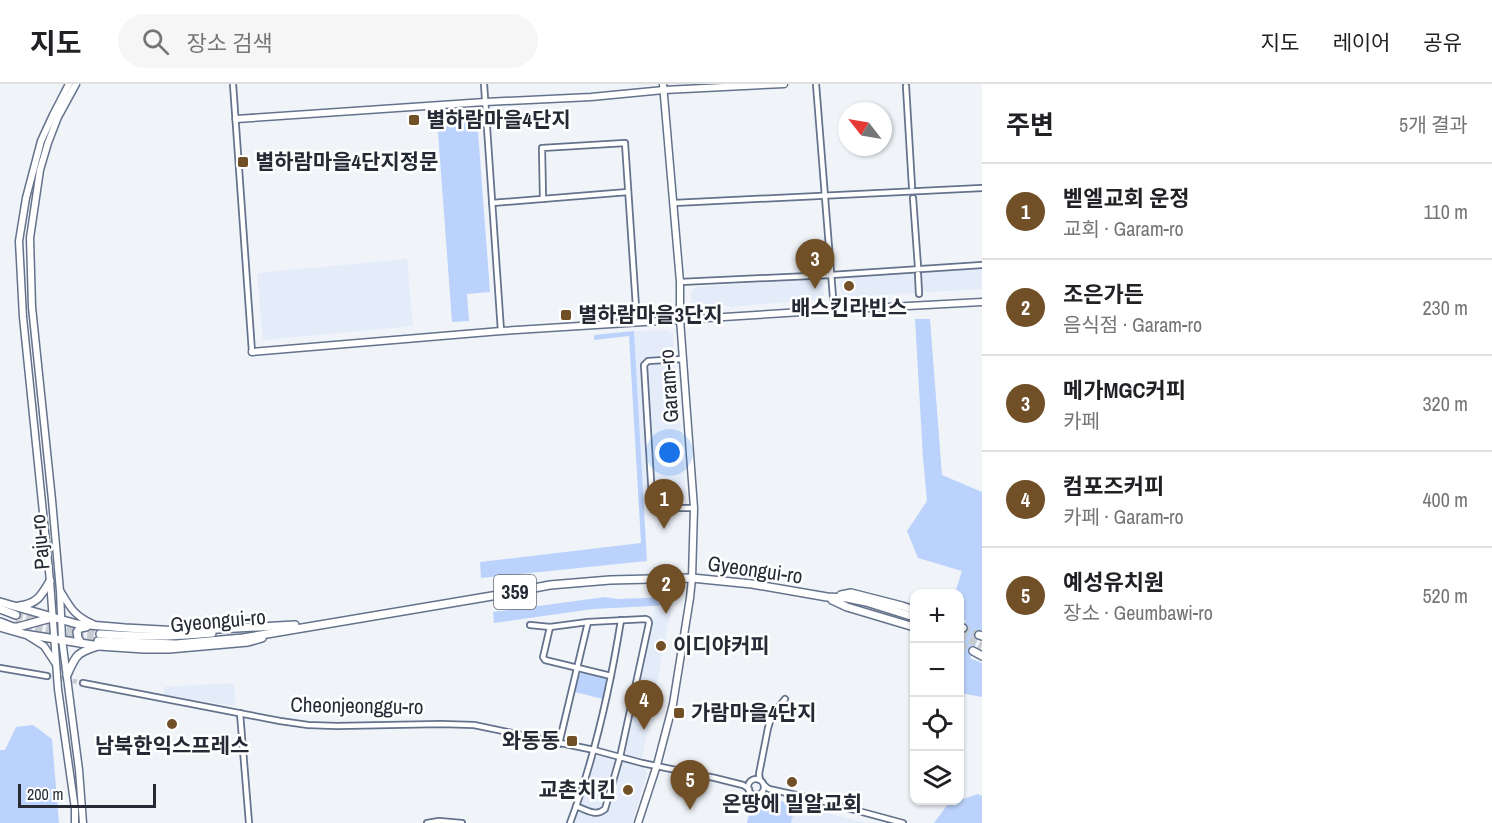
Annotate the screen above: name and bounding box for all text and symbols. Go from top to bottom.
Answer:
search box [118,14,538,68]
text: 지도 [30,24,82,62]
icon: search [139,25,172,58]
text: 장소 검색 [187,28,273,58]
text: 지도 [1261,28,1299,57]
text: 레이어 [1332,28,1390,57]
text: 공유 [1423,28,1462,57]
north arrow [838,102,892,156]
place label: 별하람마을4단지 [426,105,571,134]
text: 주변 [1006,107,1054,142]
text: 5개 결과 [1399,111,1468,138]
marker: 별하람마을4단지 [407,113,421,127]
place label: 별하람마을4단지정문 [255,147,438,176]
marker: 별하람마을4단지정문 [236,155,250,169]
text: 벧엘교회 운정 [1063,183,1189,213]
text: 1 [1021,198,1030,225]
text: 110 m [1424,198,1468,225]
text: 교회 · Garam-ro [1063,215,1184,242]
pin: 3 [796,240,834,289]
marker: 배스킨라빈스 [842,279,856,293]
text: 조은가든 [1063,279,1144,309]
place label: 배스킨라빈스 [791,293,907,322]
text: 2 [1021,294,1030,321]
text: 230 m [1422,294,1468,321]
place label: 별하람마을3단지 [578,300,723,329]
marker: 별하람마을3단지 [559,308,573,322]
text: 음식점 · Garam-ro [1063,311,1202,338]
street label: Garam-ro [651,348,686,424]
text: 메가MGC커피 [1063,375,1186,405]
text: 3 [1021,390,1030,417]
text: 320 m [1422,390,1468,417]
text: 카페 [1063,407,1100,434]
your location [655,438,684,467]
text: 컴포즈커피 [1063,471,1164,501]
pin: 1 [644,480,684,529]
text: 4 [1021,486,1030,513]
text: 400 m [1422,486,1468,513]
text: 카페 · Garam-ro [1063,503,1184,530]
street label: Paju-ro [23,513,56,571]
street label: Gyeongui-ro [706,548,804,591]
pin: 2 [646,564,686,614]
text: 예성유치원 [1063,567,1164,597]
road number: 359 [494,575,536,609]
text: 5 [1021,582,1030,609]
text: 520 m [1422,582,1468,609]
map controls [910,589,964,805]
button: + [910,589,964,643]
text: 장소 · Geumbawi-ro [1063,599,1213,626]
street label: Gyeongui-ro [169,602,267,639]
place label: 이디야커피 [673,631,770,660]
marker: 이디야커피 [654,639,668,653]
button: − [910,643,964,697]
pin: 4 [624,680,664,730]
street label: Cheonjeonggu-ro [290,690,424,721]
button: locate [910,697,964,751]
place label: 가람마을4단지 [691,698,817,727]
marker: 가람마을4단지 [672,706,686,720]
marker: 남북한익스프레스 [165,717,179,731]
place label: 와동동 [502,726,560,755]
place label: 남북한익스프레스 [95,731,249,760]
marker: 와동동 [565,734,579,748]
button: layers [910,751,964,805]
pin: 5 [670,760,710,810]
place label: 교촌치킨 [539,775,616,804]
marker: 온땅에 밀알교회 [785,775,799,789]
scale bar [18,781,156,808]
text: 200 m [27,783,63,805]
marker: 교촌치킨 [621,783,635,797]
place label: 온땅에 밀알교회 [722,789,862,818]

